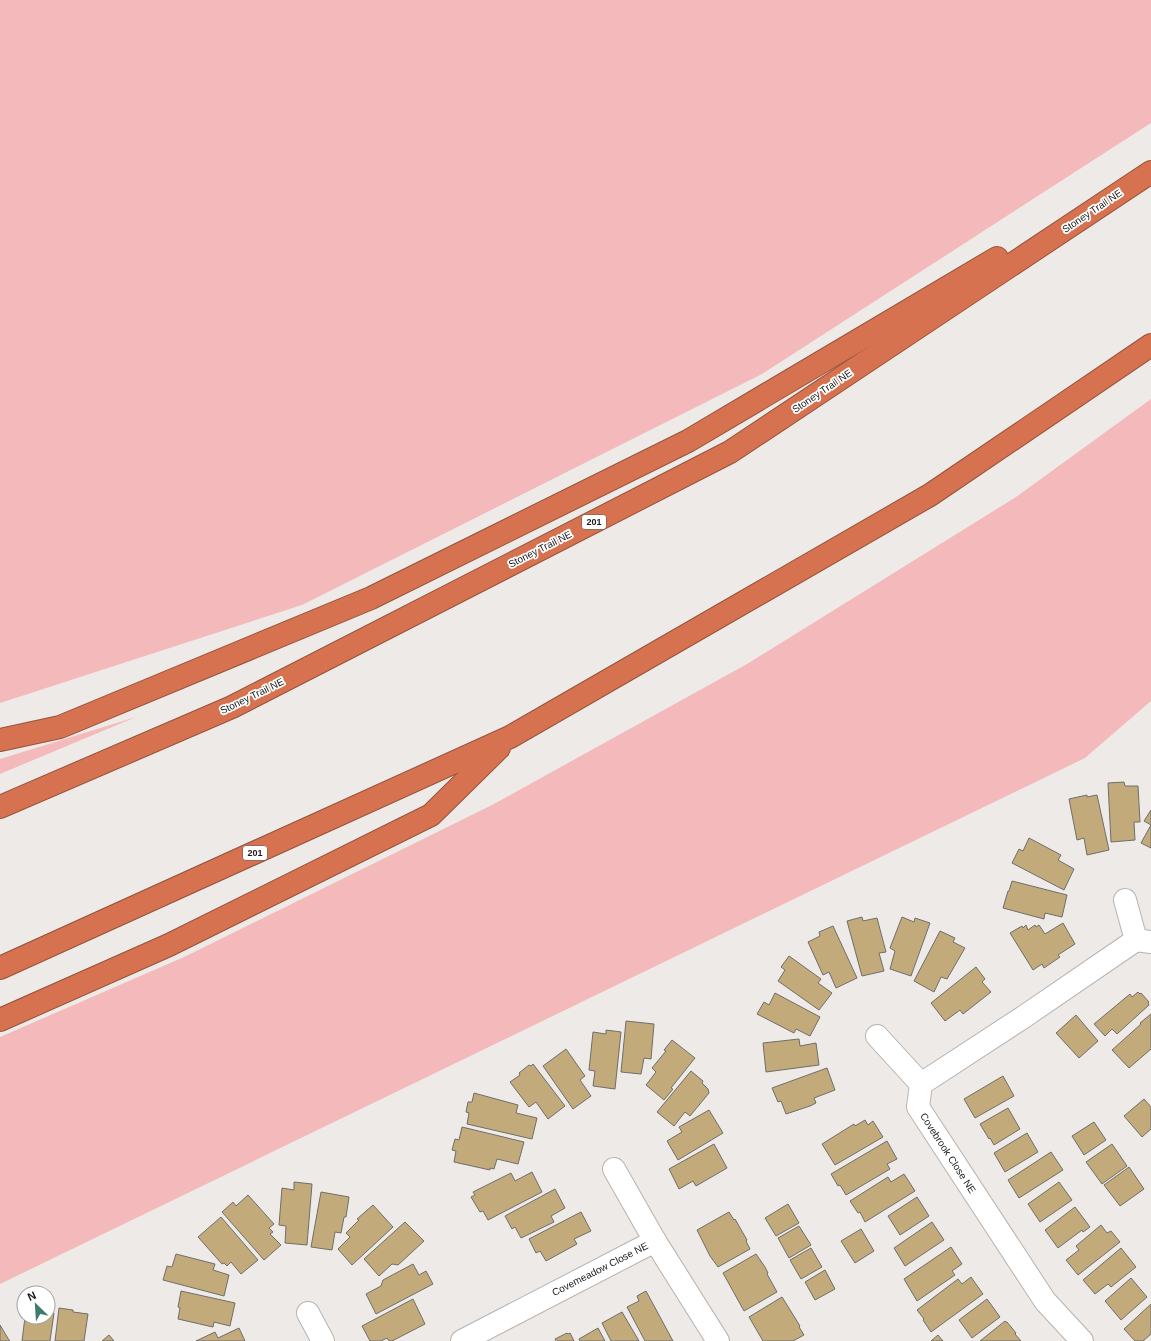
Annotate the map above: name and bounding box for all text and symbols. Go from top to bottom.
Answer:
street label: Stoney Trail NE [1060,187,1124,235]
street label: Stoney Trail NE [790,367,854,415]
road number: 201 [582,515,606,529]
street label: Stoney Trail NE [507,528,574,570]
street label: Stoney Trail NE [218,676,286,716]
road number: 201 [243,846,267,860]
street label: Covebrook Close NE [918,1111,978,1195]
street label: Covemeadow Close NE [550,1240,650,1298]
north arrow [16,1285,56,1325]
text: N [26,1289,38,1303]

